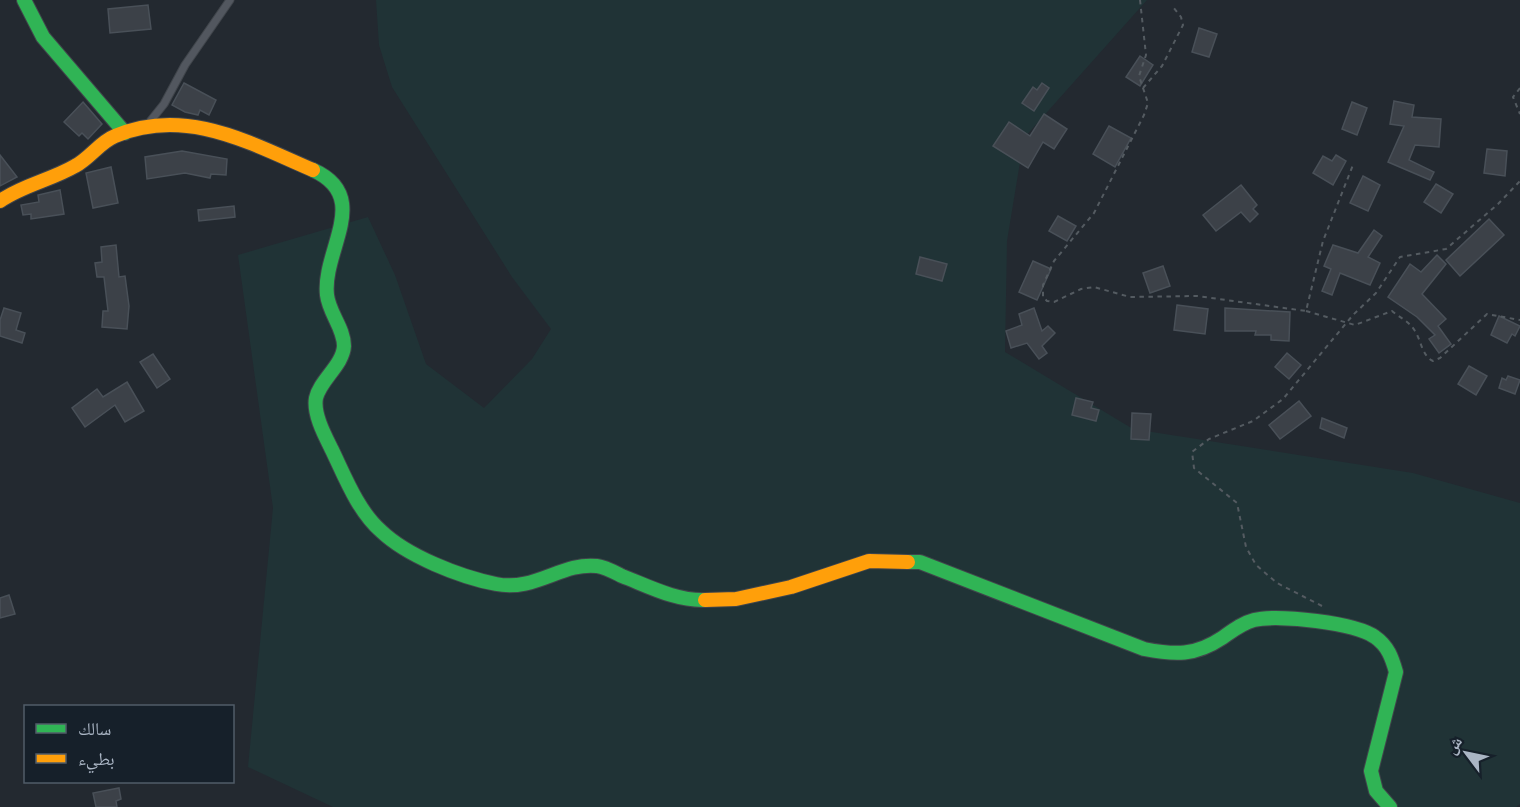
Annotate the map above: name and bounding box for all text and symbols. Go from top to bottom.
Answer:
legend [24,705,234,783]
text: سالك [78,719,111,739]
north arrow [1436,723,1496,783]
text: ش [1442,734,1466,758]
text: بطيء [78,749,115,774]

